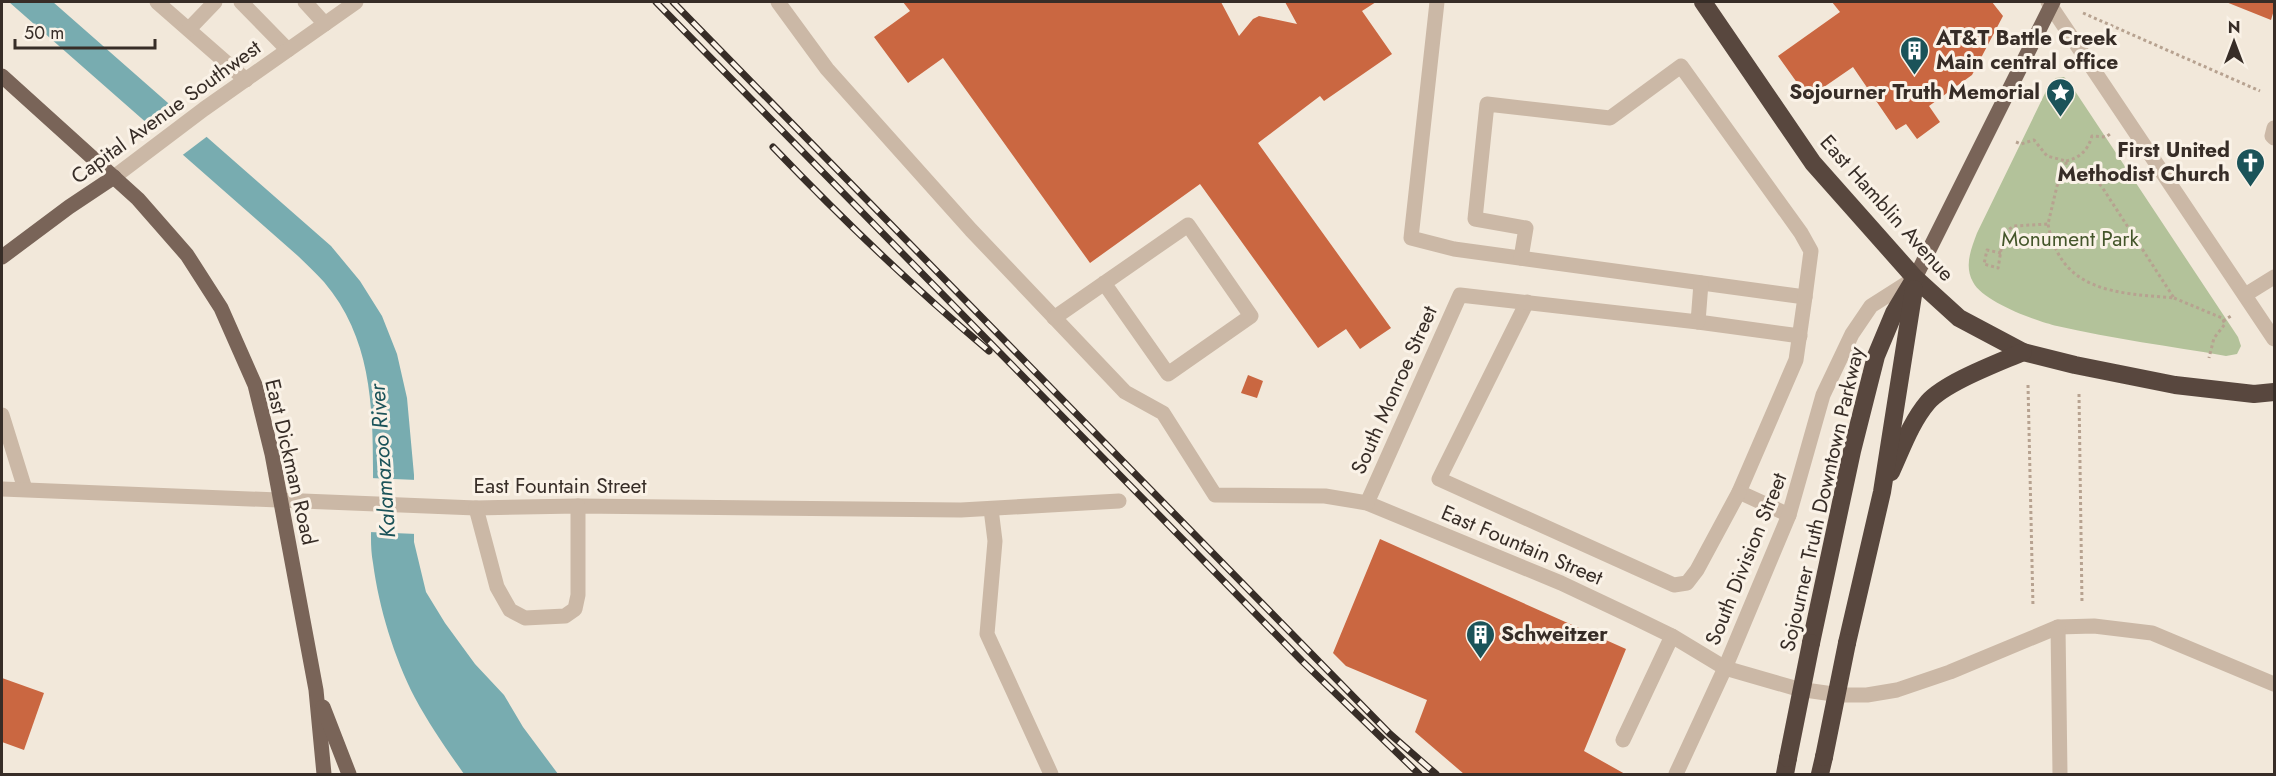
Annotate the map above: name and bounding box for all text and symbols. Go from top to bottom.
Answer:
scale bar [15,12,154,50]
north arrow [2204,12,2264,72]
text: N [2228,16,2240,39]
text: 50 m [24,20,64,46]
place label: AT&T Battle Creek Main central office [1935,23,2118,77]
street label: Capital Avenue Southwest [65,33,267,191]
building icon: AT&T Battle Creek Main central office [1899,34,1931,76]
place icon: Sojourner Truth Memorial [2045,76,2077,118]
place label: Sojourner Truth Memorial [1789,77,2040,107]
street label: East Hamblin Avenue [1813,128,1961,288]
place label: First United Methodist Church [2058,135,2230,189]
church icon: First United Methodist Church [2235,146,2267,188]
park label: Monument Park [2001,224,2140,254]
street label: South Monroe Street [1343,301,1445,479]
street label: Sojourner Truth Downtown Parkway [1772,343,1872,654]
street label: East Dickman Road [257,376,325,548]
water label: Kalamazoo River [361,381,403,539]
street label: South Division Street [1698,468,1794,650]
street label: East Fountain Street [474,471,646,501]
street label: East Fountain Street [1437,497,1607,593]
building icon: Schweitzer [1464,618,1496,660]
place label: Schweitzer [1501,619,1608,649]

